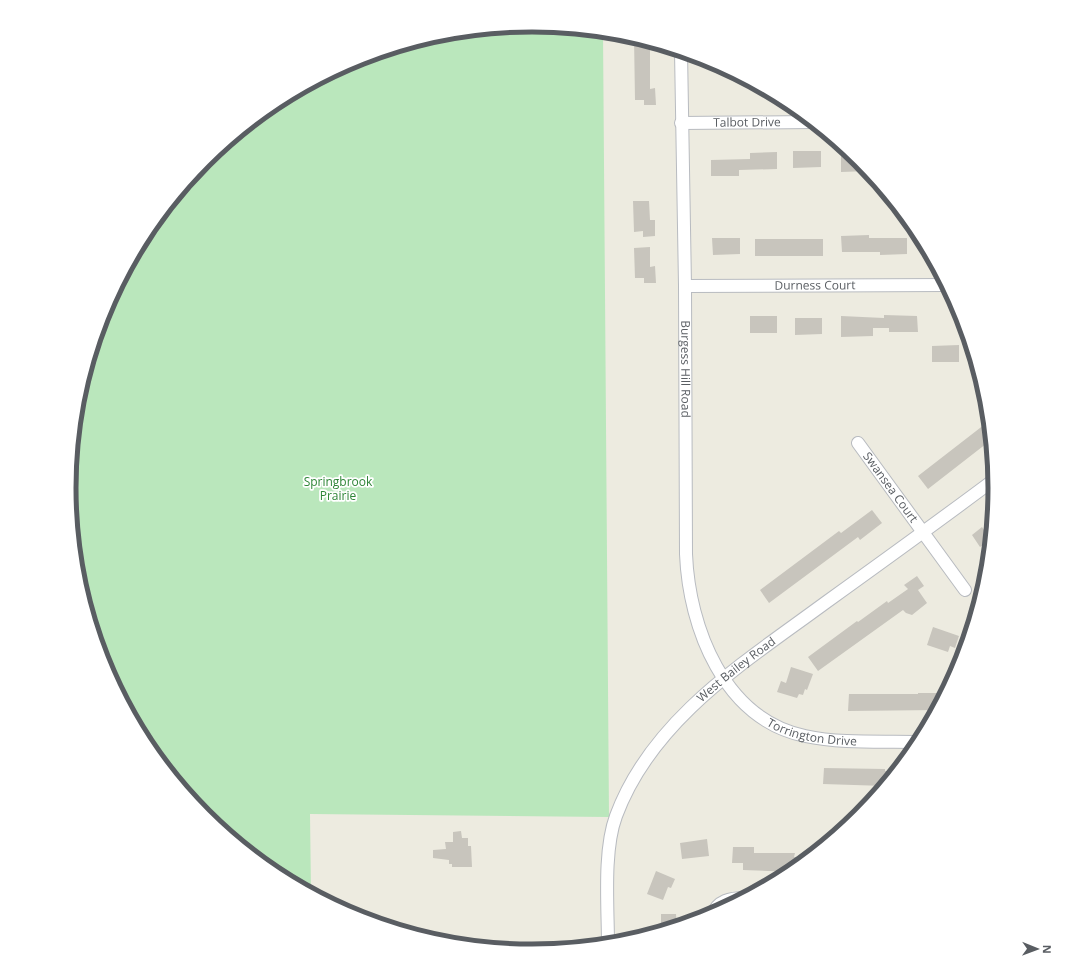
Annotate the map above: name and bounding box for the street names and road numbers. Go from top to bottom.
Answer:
street label: Talbot Drive [713,113,781,131]
street label: Durness Court [774,276,856,294]
street label: Burgess Hill Road [677,320,694,418]
street label: Swansea Court [859,448,922,526]
street label: West Bailey Road [693,633,779,706]
street label: Torrington Drive [764,714,857,750]

